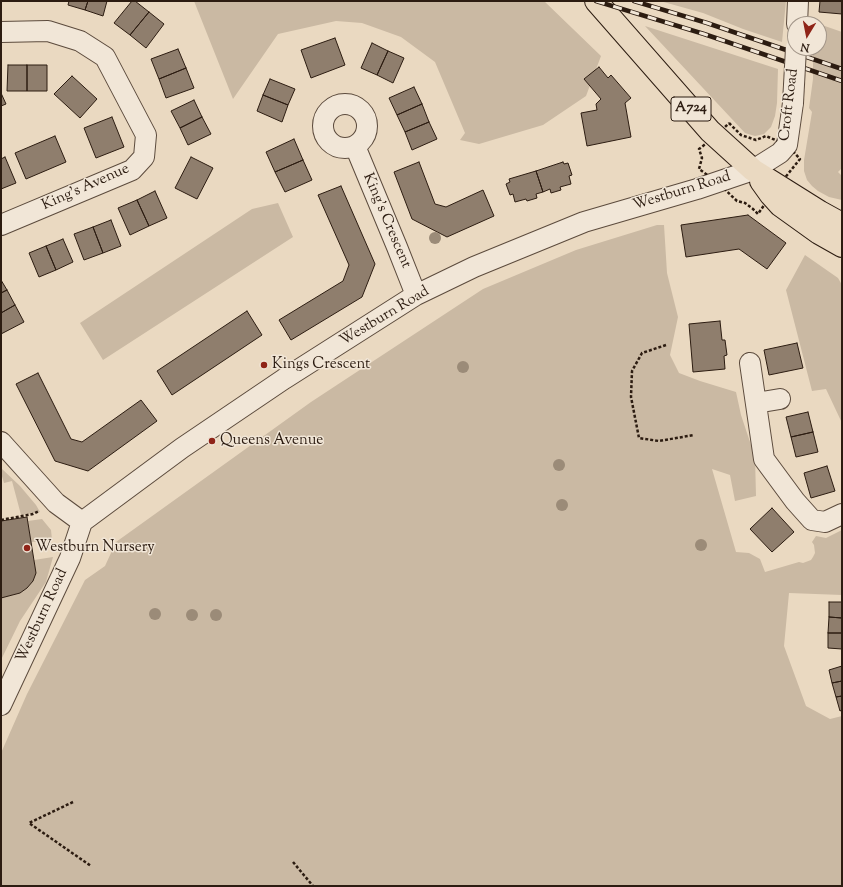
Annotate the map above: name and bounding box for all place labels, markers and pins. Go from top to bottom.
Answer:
place label: Kings Crescent [272,356,370,374]
marker: Kings Crescent [259,360,269,370]
place label: Queens Avenue [220,432,323,450]
marker: Queens Avenue [207,436,217,446]
place label: Westburn Nursery [35,539,155,557]
marker: Westburn Nursery [22,543,32,553]

